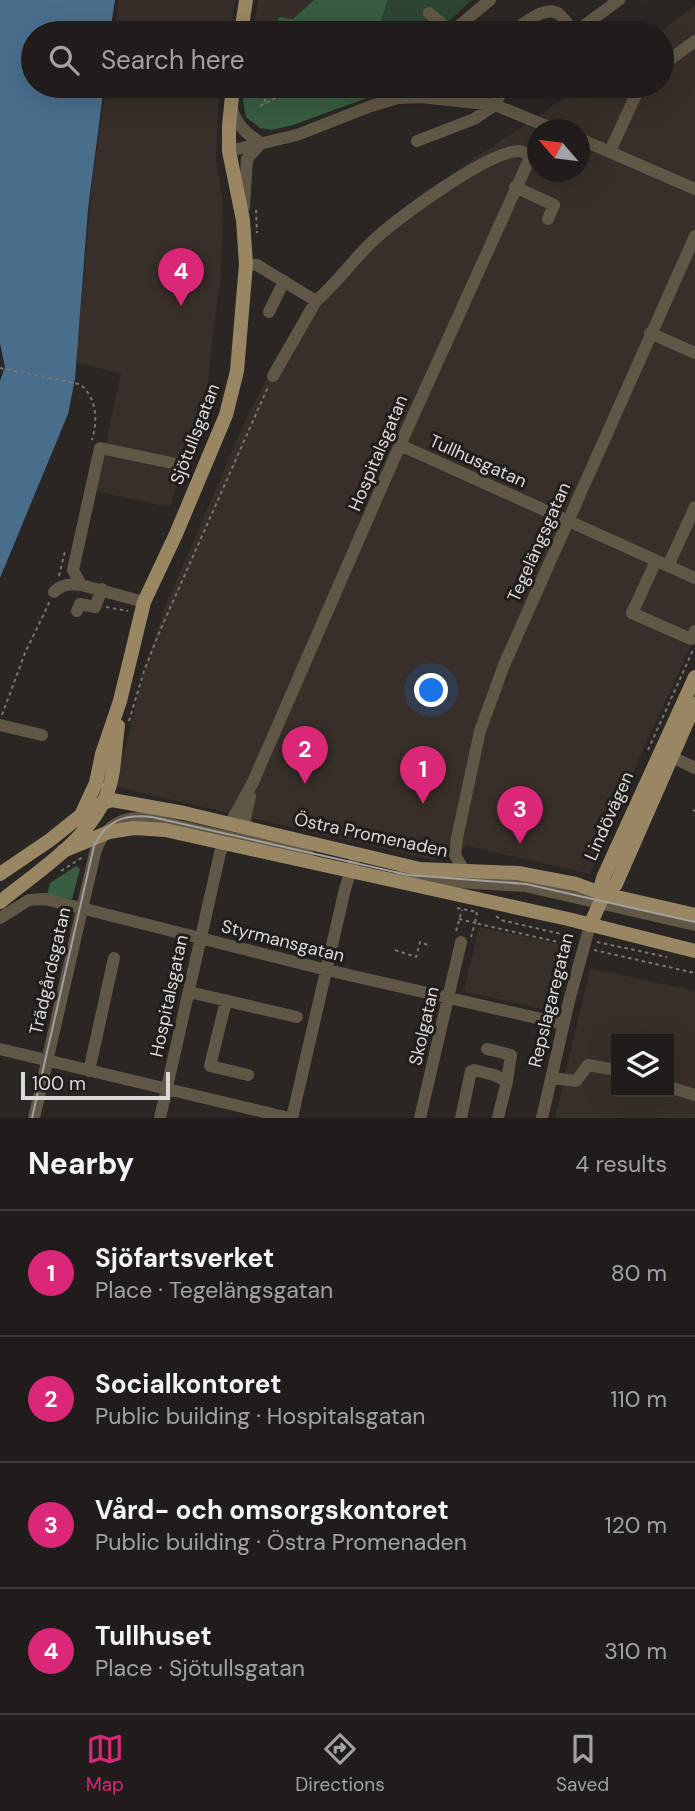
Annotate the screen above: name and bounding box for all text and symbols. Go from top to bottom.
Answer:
search box [21,21,674,98]
icon: search [45,41,83,79]
text: Search here [101,43,244,77]
north arrow [527,119,590,182]
pin: 4 [158,248,204,306]
street label: Sjötullsgatan [165,380,225,488]
street label: Hospitalsgatan [343,391,413,515]
street label: Tullhusgatan [426,429,530,493]
street label: Tegelängsgatan [502,478,576,606]
your location [414,673,448,707]
pin: 2 [282,726,328,784]
pin: 1 [400,746,446,804]
street label: Lindövägen [579,768,639,864]
pin: 3 [497,786,543,844]
street label: Östra Promenaden [292,807,450,863]
street label: Trädgårdsgatan [24,905,76,1037]
street label: Styrmansgatan [219,914,347,968]
street label: Repslagaregatan [523,930,579,1070]
street label: Hospitalsgatan [144,933,194,1059]
street label: Skolgatan [403,984,445,1068]
map controls [611,1034,674,1097]
button: layers [611,1034,674,1097]
scale bar [21,1069,170,1101]
text: 100 m [32,1071,86,1096]
text: Nearby [28,1144,134,1183]
text: 4 results [575,1149,667,1179]
text: Sjöfartsverket [95,1241,274,1275]
text: 1 [47,1258,55,1288]
text: 80 m [611,1258,667,1288]
text: Place · Tegelängsgatan [95,1275,333,1305]
text: Socialkontoret [95,1367,281,1401]
text: 2 [44,1384,58,1414]
text: 110 m [610,1384,667,1414]
text: Public building · Hospitalsgatan [95,1401,426,1431]
text: Vård- och omsorgskontoret [95,1493,449,1527]
text: 3 [44,1510,58,1540]
text: 120 m [604,1510,667,1540]
text: Public building · Östra Promenaden [95,1527,467,1557]
text: Tullhuset [95,1619,212,1653]
text: 4 [44,1636,58,1666]
text: 310 m [604,1636,667,1666]
text: Place · Sjötullsgatan [95,1653,305,1683]
tab: Map [86,1730,124,1797]
tab: Directions [295,1730,385,1797]
tab: Saved [556,1730,609,1797]

